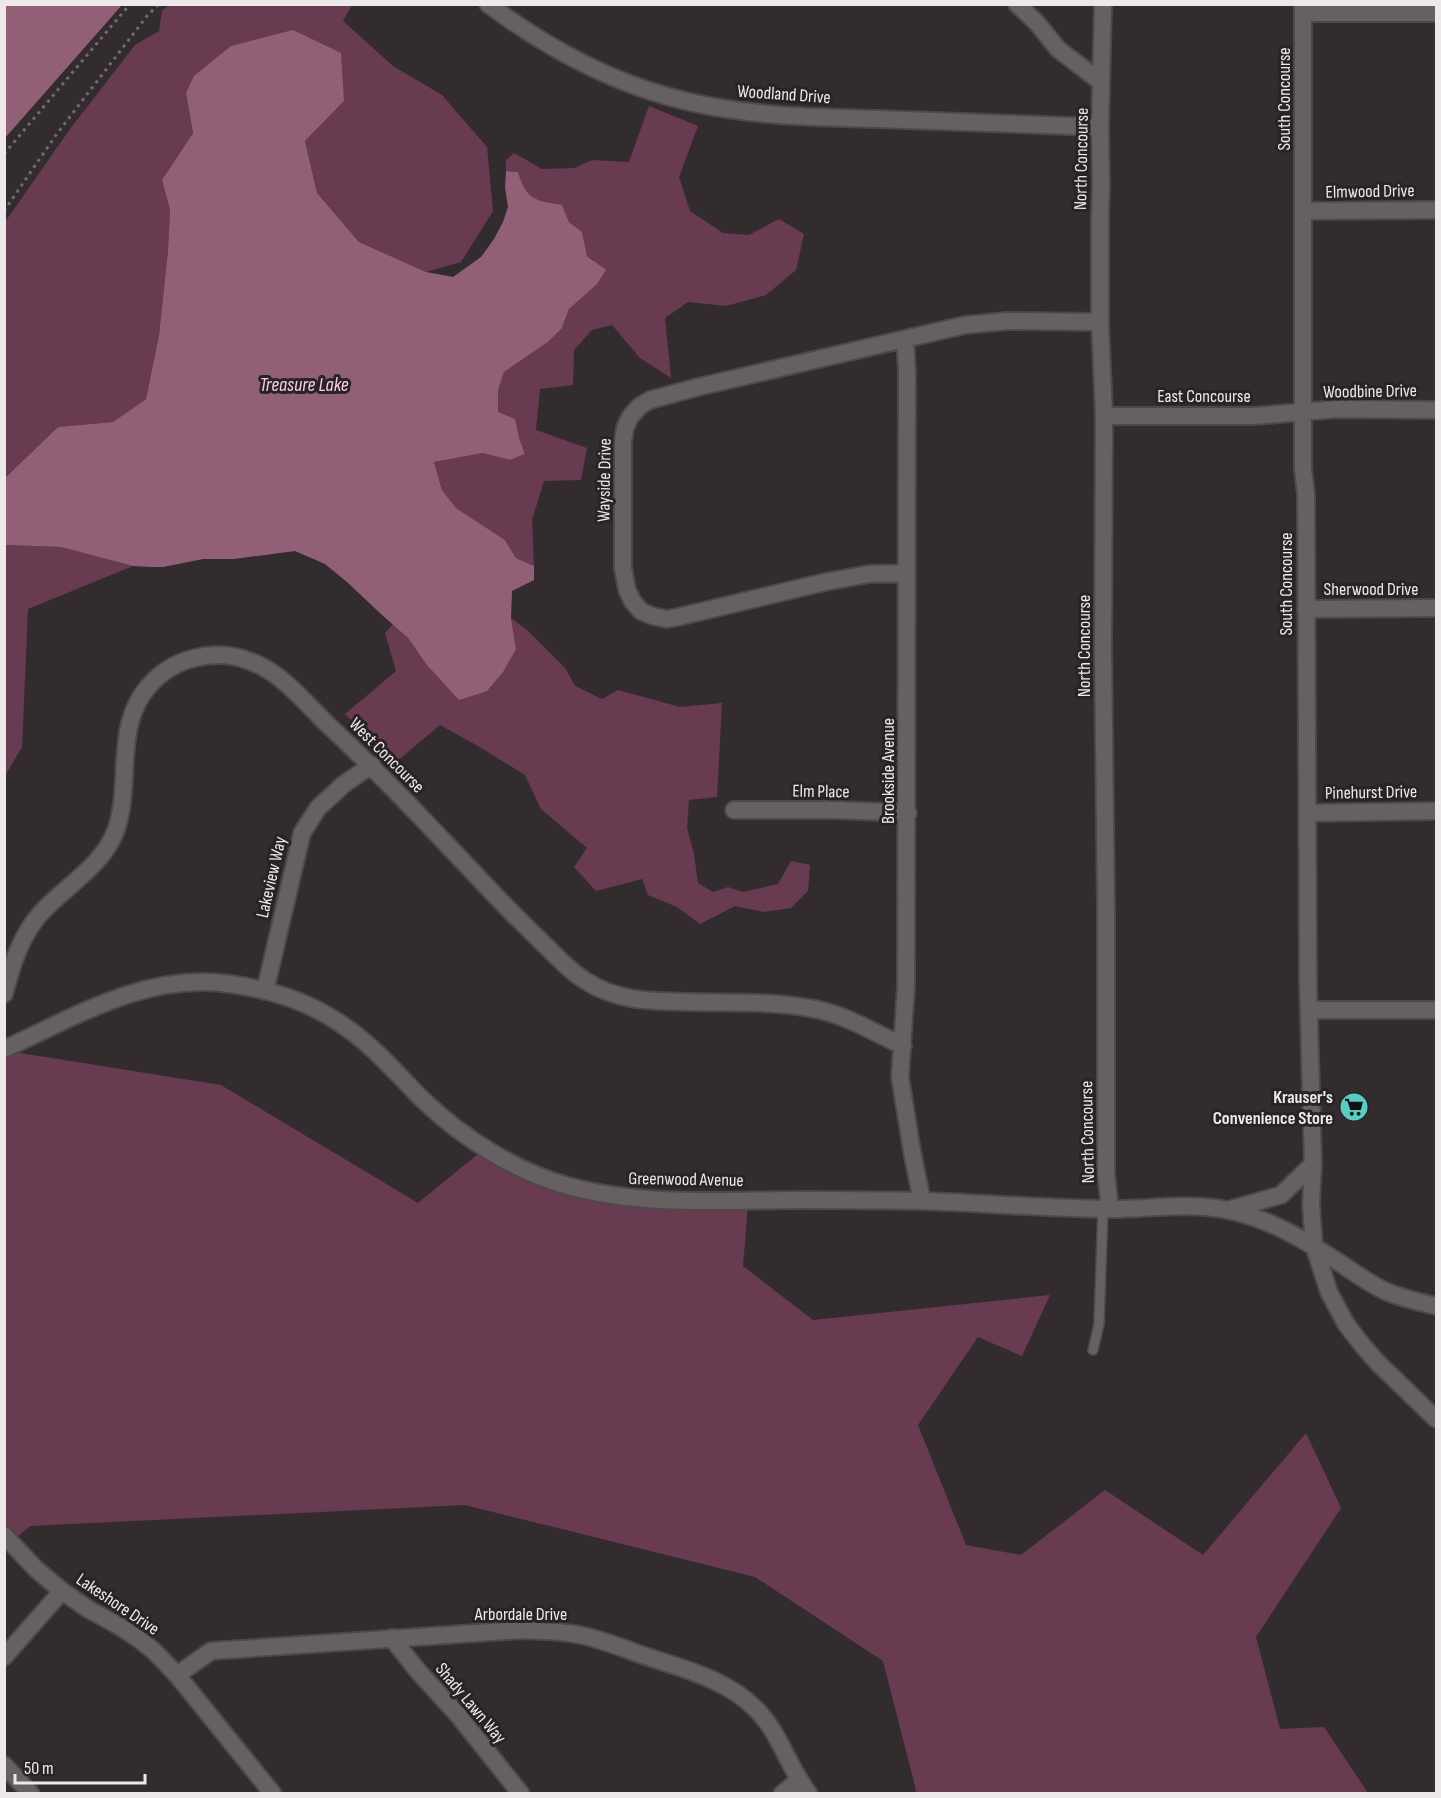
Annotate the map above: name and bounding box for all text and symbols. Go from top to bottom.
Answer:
street label: South Concourse [1274,47,1295,151]
street label: Woodland Drive [737,81,831,108]
street label: North Concourse [1070,108,1093,210]
street label: Elmwood Drive [1325,180,1415,203]
water label: Treasure Lake [259,373,349,397]
street label: Woodbine Drive [1323,380,1417,403]
street label: East Concourse [1157,386,1251,407]
street label: Wayside Drive [593,438,616,522]
street label: South Concourse [1276,532,1297,636]
street label: Sherwood Drive [1324,579,1418,600]
street label: North Concourse [1074,595,1095,697]
street label: West Concourse [345,713,429,797]
street label: Brookside Avenue [878,718,899,824]
street label: Elm Place [792,781,850,802]
street label: Pinehurst Drive [1325,781,1417,804]
street label: Lakeview Way [252,834,291,920]
street label: North Concourse [1076,1081,1099,1183]
place label: Krauser's Convenience Store [1213,1087,1333,1129]
supermarket icon: Krauser's Convenience Store [1338,1091,1370,1123]
street label: Greenwood Avenue [628,1168,744,1191]
street label: Lakeshore Drive [72,1569,163,1640]
street label: Arbordale Drive [474,1604,567,1625]
street label: Shady Lawn Way [431,1659,510,1748]
scale bar [15,1747,146,1785]
text: 50 m [24,1758,54,1779]

